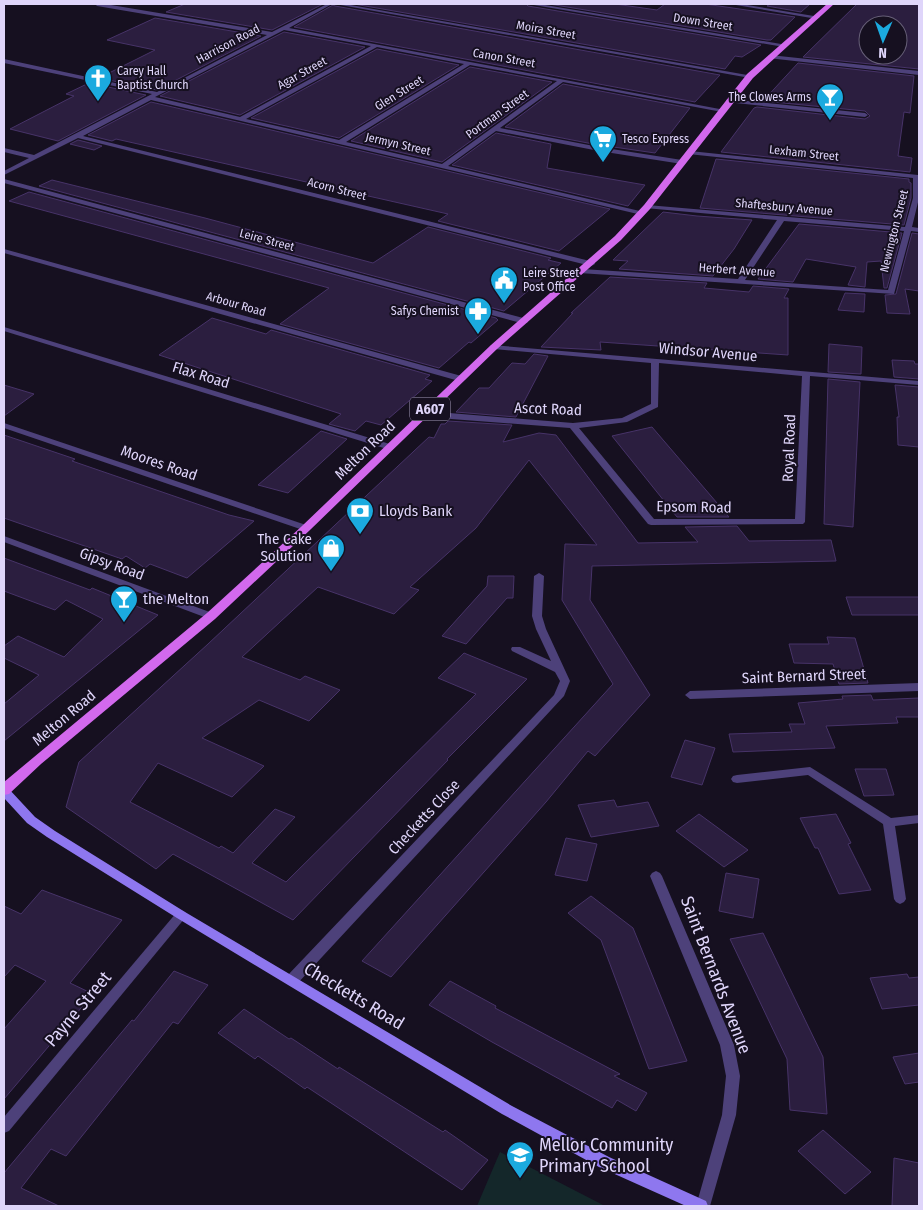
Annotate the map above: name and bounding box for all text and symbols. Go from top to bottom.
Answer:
street label: Down Street [672,10,734,34]
north arrow [858,15,908,65]
street label: Moira Street [515,18,577,42]
street label: Harrison Road [194,21,262,67]
text: N [878,44,887,61]
street label: Canon Street [472,46,536,70]
street label: Agar Street [275,54,329,92]
church icon: Carey Hall Baptist Church [83,63,113,102]
place label: Carey Hall Baptist Church [117,64,189,92]
street label: Glen Street [372,73,426,113]
bar icon: The Clowes Arms [815,82,845,121]
street label: Portman Street [463,87,531,141]
place label: The Clowes Arms [728,90,811,104]
supermarket icon: Tesco Express [588,124,618,163]
street label: Jermyn Street [364,130,432,158]
place label: Tesco Express [622,132,689,146]
street label: Lexham Street [769,142,840,164]
street label: Acorn Street [306,175,368,203]
street label: Newington Street [877,188,911,274]
street label: Shaftesbury Avenue [735,196,833,218]
street label: Leire Street [238,226,296,254]
street label: Herbert Avenue [698,260,776,280]
public building icon: Leire Street Post Office [489,265,519,304]
place label: Leire Street Post Office [523,266,579,294]
street label: Arbour Road [205,289,267,319]
pharmacy icon: Safys Chemist [463,296,493,335]
place label: Safys Chemist [391,304,459,318]
street label: Windsor Avenue [658,339,758,365]
street label: Flax Road [170,358,232,392]
road number: A607 [410,398,450,420]
street label: Ascot Road [514,399,582,419]
street label: Royal Road [779,414,799,482]
street label: Melton Road [331,417,399,483]
street label: Moores Road [118,442,200,484]
bank icon: Lloyds Bank [345,496,375,535]
street label: Epsom Road [656,497,732,517]
place label: Lloyds Bank [379,502,452,520]
place label: The Cake Solution [257,530,312,565]
shop icon: The Cake Solution [316,533,346,572]
street label: Gipsy Road [77,544,147,584]
bar icon: the Melton [109,584,139,623]
place label: the Melton [143,590,209,608]
street label: Saint Bernard Street [742,665,867,687]
street label: Melton Road [29,686,99,750]
street label: Checketts Close [385,776,463,858]
street label: Saint Bernards Avenue [676,893,756,1057]
street label: Checketts Road [300,957,408,1035]
street label: Payne Street [40,967,116,1051]
place label: Mellor Community Primary School [539,1134,673,1177]
school or university icon: Mellor Community Primary School [505,1140,535,1179]

